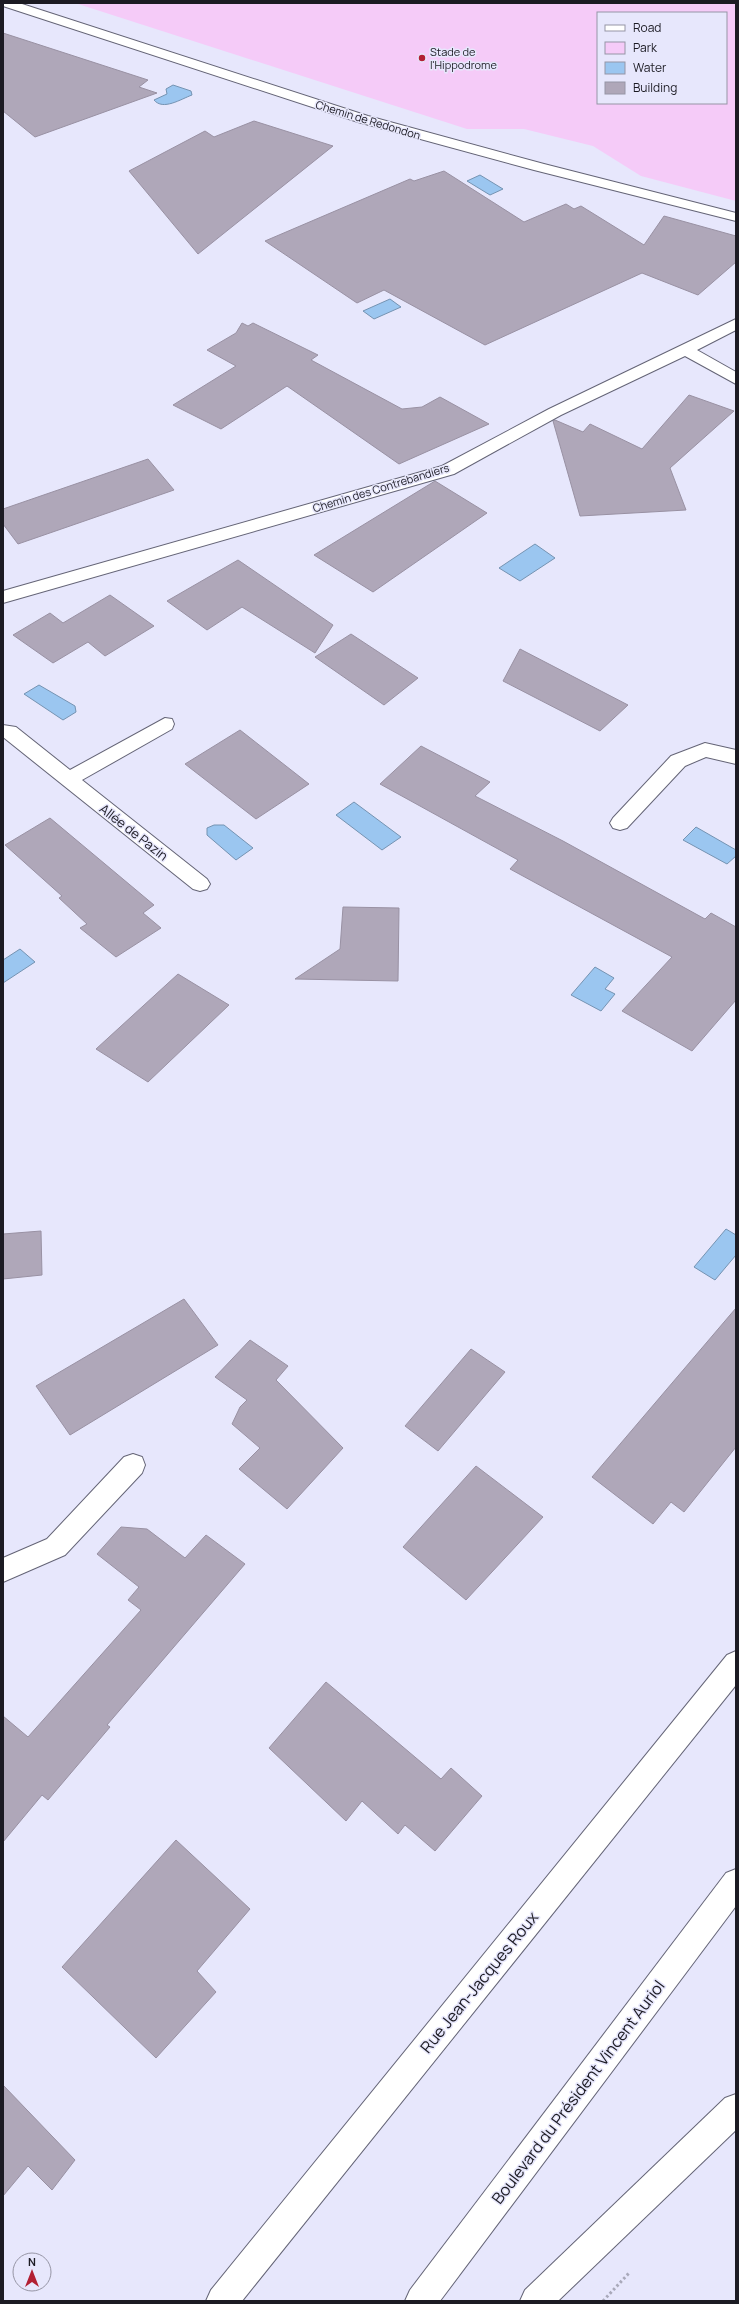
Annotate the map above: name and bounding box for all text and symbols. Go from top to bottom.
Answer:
legend [597,12,727,104]
text: Road [633,19,661,36]
text: Park [633,39,658,56]
place label: Stade de l'Hippodrome [430,44,497,72]
marker: Stade de l'Hippodrome [417,53,427,63]
text: Water [633,59,667,76]
text: Building [633,79,677,96]
street label: Chemin de Redondon [314,96,422,143]
street label: Chemin des Contrebandiers [311,460,451,515]
street label: Allée de Pazin [96,800,172,864]
street label: Rue Jean-Jacques Roux [415,1906,543,2057]
street label: Boulevard du Président Vincent Auriol [486,1976,670,2208]
north arrow [12,2252,52,2292]
text: N [28,2254,36,2269]

